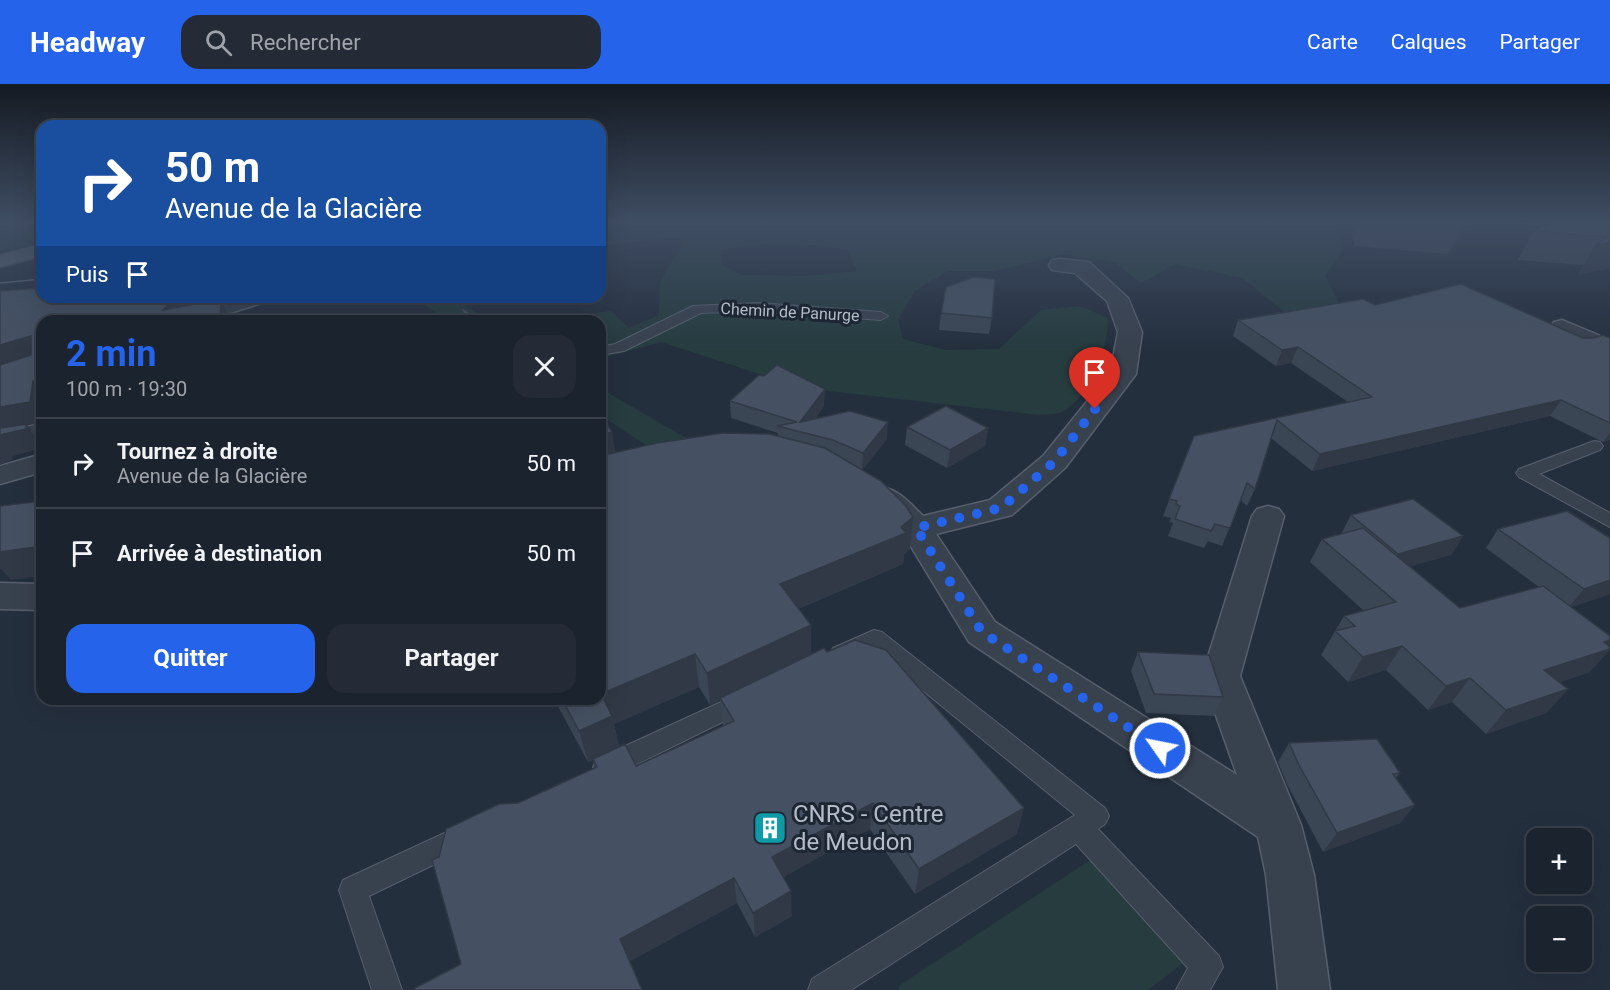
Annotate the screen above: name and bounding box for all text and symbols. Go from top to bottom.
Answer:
search box [181,15,601,69]
text: Headway [30,26,145,59]
icon: search [202,26,235,59]
text: Rechercher [250,30,361,55]
text: Carte [1307,30,1358,54]
text: Calques [1391,30,1466,54]
text: Partager [1499,30,1580,54]
text: 50 m [165,143,260,192]
icon: right [66,144,144,222]
text: Avenue de la Glacière [165,193,422,225]
icon: arrive [121,258,154,291]
text: Puis [66,262,109,287]
street label: Chemin de Panurge [720,299,860,325]
text: 2 min [66,333,157,375]
button: close [513,335,576,398]
pin [1069,347,1120,409]
icon: arrive [1078,356,1111,389]
text: 100 m · 19:30 [66,377,187,401]
text: Tournez à droite [117,439,277,464]
icon: right [66,447,99,480]
text: 50 m [527,451,576,476]
text: Avenue de la Glacière [117,464,307,488]
icon: arrive [66,537,99,570]
text: Arrivée à destination [117,541,322,566]
text: 50 m [527,541,576,566]
button: Quitter [66,624,315,693]
button: Partager [327,624,576,693]
position arrow [1128,716,1192,780]
place label: CNRS - Centre de Meudon [793,800,943,856]
building icon: CNRS - Centre de Meudon [752,810,788,846]
map controls [1526,828,1592,972]
button: + [1526,828,1592,894]
button: − [1526,906,1592,972]

